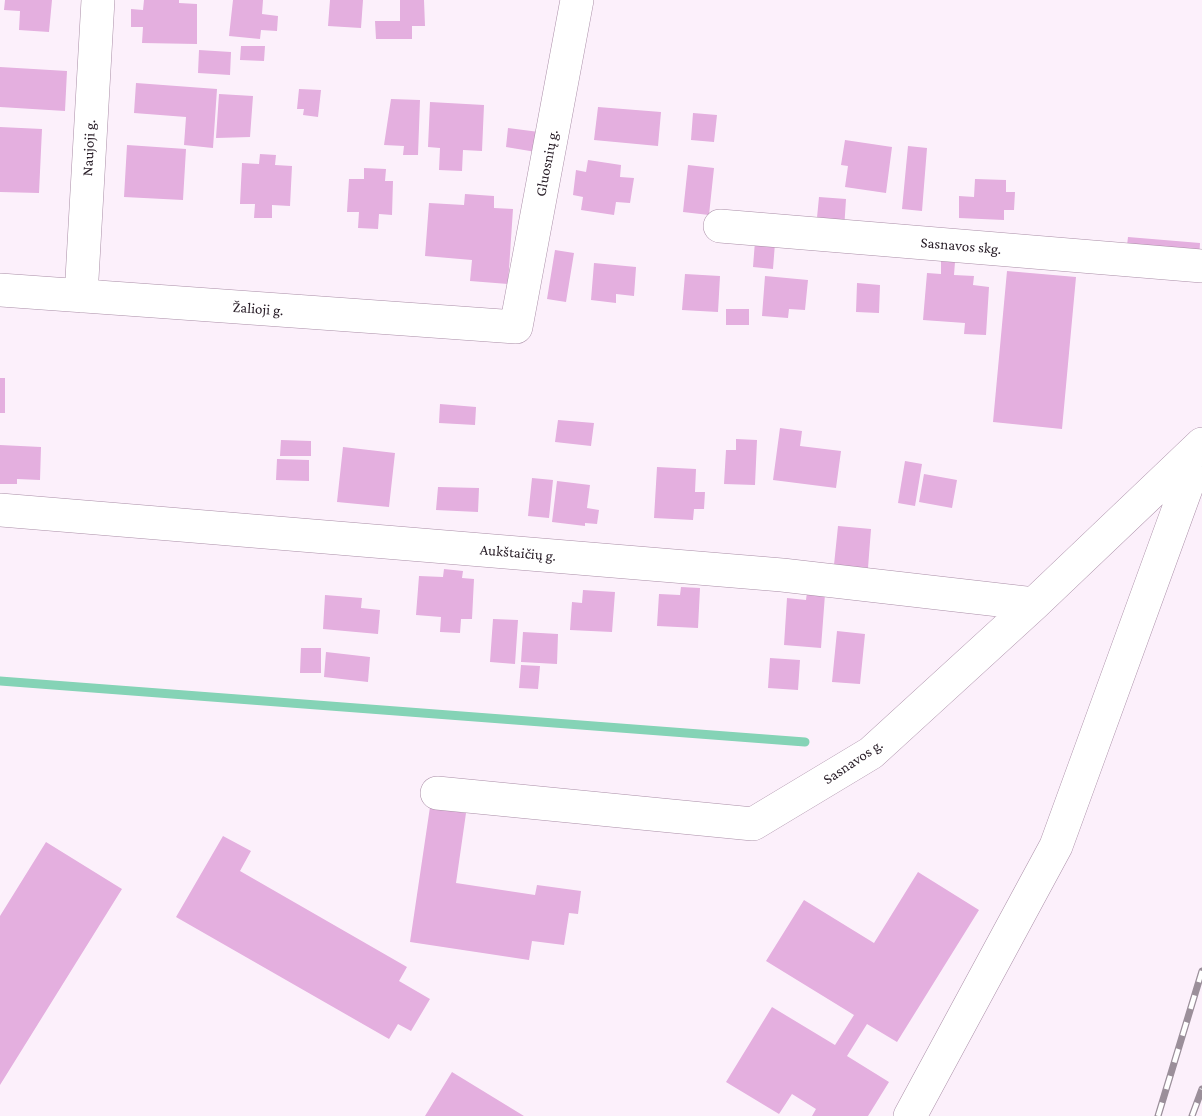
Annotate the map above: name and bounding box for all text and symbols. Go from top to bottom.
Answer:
street label: Naujoji g. [79,119,99,177]
street label: Gluosnių g. [532,128,562,198]
street label: Sasnavos skg. [920,233,1002,259]
street label: Žalioji g. [232,298,284,320]
street label: Aukštaičių g. [479,541,557,565]
street label: Sasnavos g. [820,735,886,789]

